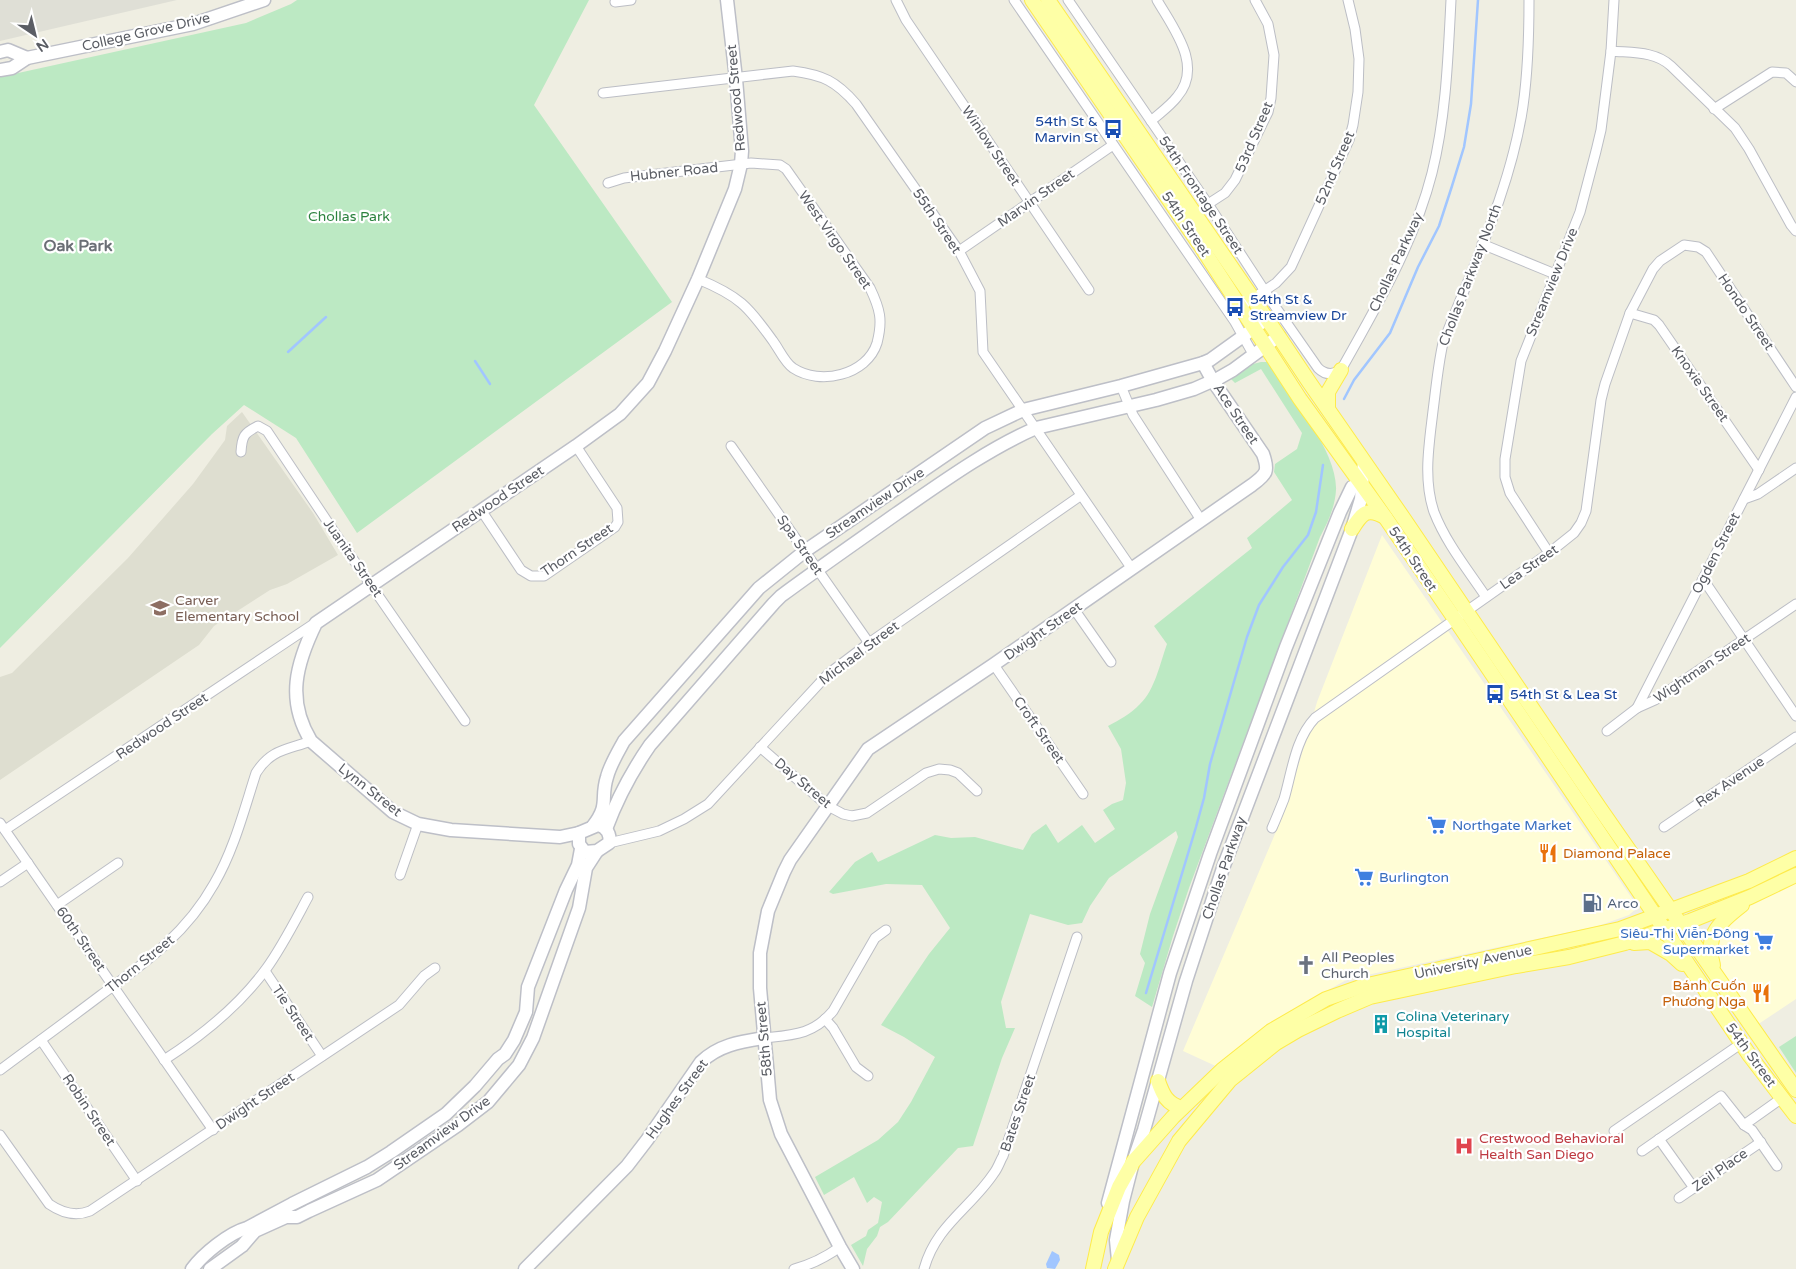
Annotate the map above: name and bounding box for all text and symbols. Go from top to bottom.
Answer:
street label: College Grove Drive [80,9,212,55]
north arrow [10,10,60,60]
text: N [33,35,52,55]
street label: Redwood Street [723,43,749,152]
street label: 53rd Street [1231,98,1277,175]
street label: Winlow Street [958,103,1024,190]
place label: 54th St & Marvin St [1035,113,1099,146]
bus stop icon: 54th St & Marvin St [1102,118,1124,140]
street label: 52nd Street [1312,128,1358,208]
street label: 54th Frontage Street [1155,133,1247,258]
street label: Hubner Road [629,159,719,185]
street label: Marvin Street [994,165,1078,231]
street label: 55th Street [909,185,965,257]
street label: West Virgo Street [795,187,876,293]
street label: 54th Street [1158,188,1214,260]
street label: Chollas Parkway North [1435,202,1505,348]
park label: Chollas Park [308,208,390,225]
street label: Chollas Parkway [1365,209,1427,315]
street label: Streamview Drive [1523,225,1582,339]
district label: Oak Park [44,236,113,256]
street label: Hondo Street [1714,271,1778,354]
place label: 54th St & Streamview Dr [1250,291,1347,324]
bus stop icon: 54th St & Streamview Dr [1224,296,1246,318]
street label: Knoxie Street [1668,343,1733,426]
street label: Ace Street [1210,381,1263,448]
street label: Redwood Street [449,462,548,536]
street label: Streamview Drive [822,464,928,542]
street label: Ogden Street [1688,509,1744,596]
street label: Spa Street [773,512,827,579]
street label: Juanita Street [320,516,387,601]
street label: Thorn Street [538,519,617,580]
street label: 54th Street [1385,523,1441,595]
street label: Lea Street [1496,540,1562,593]
place label: Carver Elementary School [175,592,299,625]
school or university icon: Carver Elementary School [149,597,171,619]
street label: Dwight Street [1001,597,1086,664]
street label: Michael Street [816,617,903,689]
street label: Wightman Street [1650,629,1754,707]
bus stop icon: 54th St & Lea St [1484,683,1506,705]
place label: 54th St & Lea St [1510,686,1618,703]
street label: Redwood Street [113,689,212,763]
street label: Croft Street [1010,693,1069,767]
street label: Rex Avenue [1692,753,1768,811]
street label: Day Street [771,754,835,812]
street label: Lynn Street [335,760,406,821]
street label: Chollas Parkway [1198,814,1250,922]
supermarket icon: Northgate Market [1426,814,1448,836]
place label: Northgate Market [1452,817,1572,834]
restaurant icon: Diamond Palace [1537,842,1559,864]
place label: Diamond Palace [1563,845,1671,862]
supermarket icon: Burlington [1353,866,1375,888]
place label: Burlington [1379,869,1449,886]
fuel station icon: Arco [1581,892,1603,914]
place label: Arco [1607,895,1638,912]
street label: 60th Street [52,903,110,975]
place label: Siêu-Thị Viễn-Đông Supermarket [1620,925,1750,958]
supermarket icon: Siêu-Thị Viễn-Đông Supermarket [1753,930,1775,952]
street label: Thorn Street [102,931,178,997]
street label: University Avenue [1413,941,1533,983]
place label: All Peoples Church [1321,949,1395,982]
church icon: All Peoples Church [1295,954,1317,976]
place label: Bánh Cuốn Phương Nga [1662,977,1746,1010]
street label: Tie Street [268,982,318,1045]
restaurant icon: Bánh Cuốn Phương Nga [1750,982,1772,1004]
street label: 58th Street [752,1000,776,1077]
place label: Colina Veterinary Hospital [1396,1008,1510,1041]
building icon: Colina Veterinary Hospital [1370,1013,1392,1035]
street label: 54th Street [1722,1020,1780,1091]
street label: Hughes Street [642,1055,712,1142]
street label: Dwight Street [212,1068,298,1134]
street label: Robin Street [59,1071,120,1150]
street label: Bates Street [997,1071,1039,1154]
street label: Streamview Drive [390,1092,494,1174]
place label: Crestwood Behavioral Health San Diego [1479,1130,1624,1163]
hospital icon: Crestwood Behavioral Health San Diego [1453,1135,1475,1157]
street label: Zeil Place [1689,1145,1751,1195]

